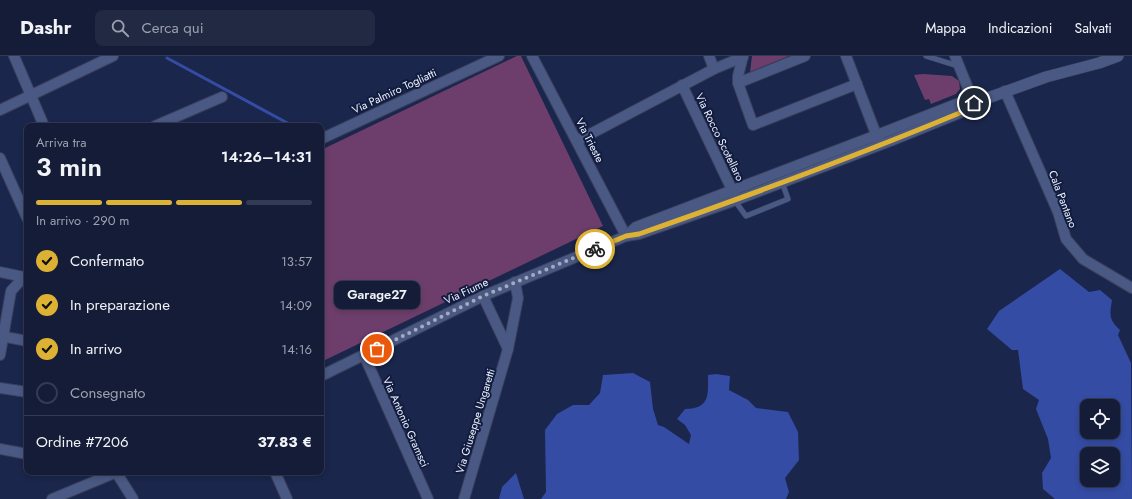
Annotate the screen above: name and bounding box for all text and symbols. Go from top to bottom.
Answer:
search box [95,10,375,46]
text: Dashr [20,14,71,41]
icon: search [109,17,131,39]
text: Cerca qui [141,17,204,39]
text: Mappa [925,18,966,38]
text: Indicazioni [988,18,1052,38]
text: Salvati [1074,18,1112,38]
street label: Via Palmiro Togliatti [349,64,439,118]
pin [957,86,991,120]
street label: Via Rocco Scotellaro [692,90,748,184]
icon: home [963,92,985,114]
street label: Via Trieste [572,115,608,165]
text: Arriva tra [36,133,87,152]
text: 14:26–14:31 [221,146,312,168]
text: 3 min [36,148,102,186]
street label: Cala Pantano [1045,168,1081,230]
text: In arrivo · 290 m [36,211,130,230]
courier [575,229,615,269]
icon: bike [584,238,606,260]
icon: check [36,250,58,272]
text: Confermato [70,250,144,272]
text: 13:57 [281,252,312,271]
street label: Via Fiume [441,274,491,308]
callout: Garage27 [334,281,420,309]
text: Garage27 [347,285,407,304]
icon: check [36,294,58,316]
text: In preparazione [70,294,170,316]
text: 14:09 [279,296,312,315]
pin [360,332,394,366]
icon: check [36,338,58,360]
text: In arrivo [70,338,122,360]
icon: bag [366,338,388,360]
text: 14:16 [281,340,312,359]
street label: Via Giuseppe Ungaretti [451,366,499,476]
street label: Via Antonio Gramsci [379,374,433,470]
text: Consegnato [70,382,146,404]
map controls [1080,399,1120,487]
button: locate [1080,399,1120,439]
text: Ordine #7206 [36,431,129,453]
text: 37.83 € [257,431,312,453]
button: layers [1080,447,1120,487]

